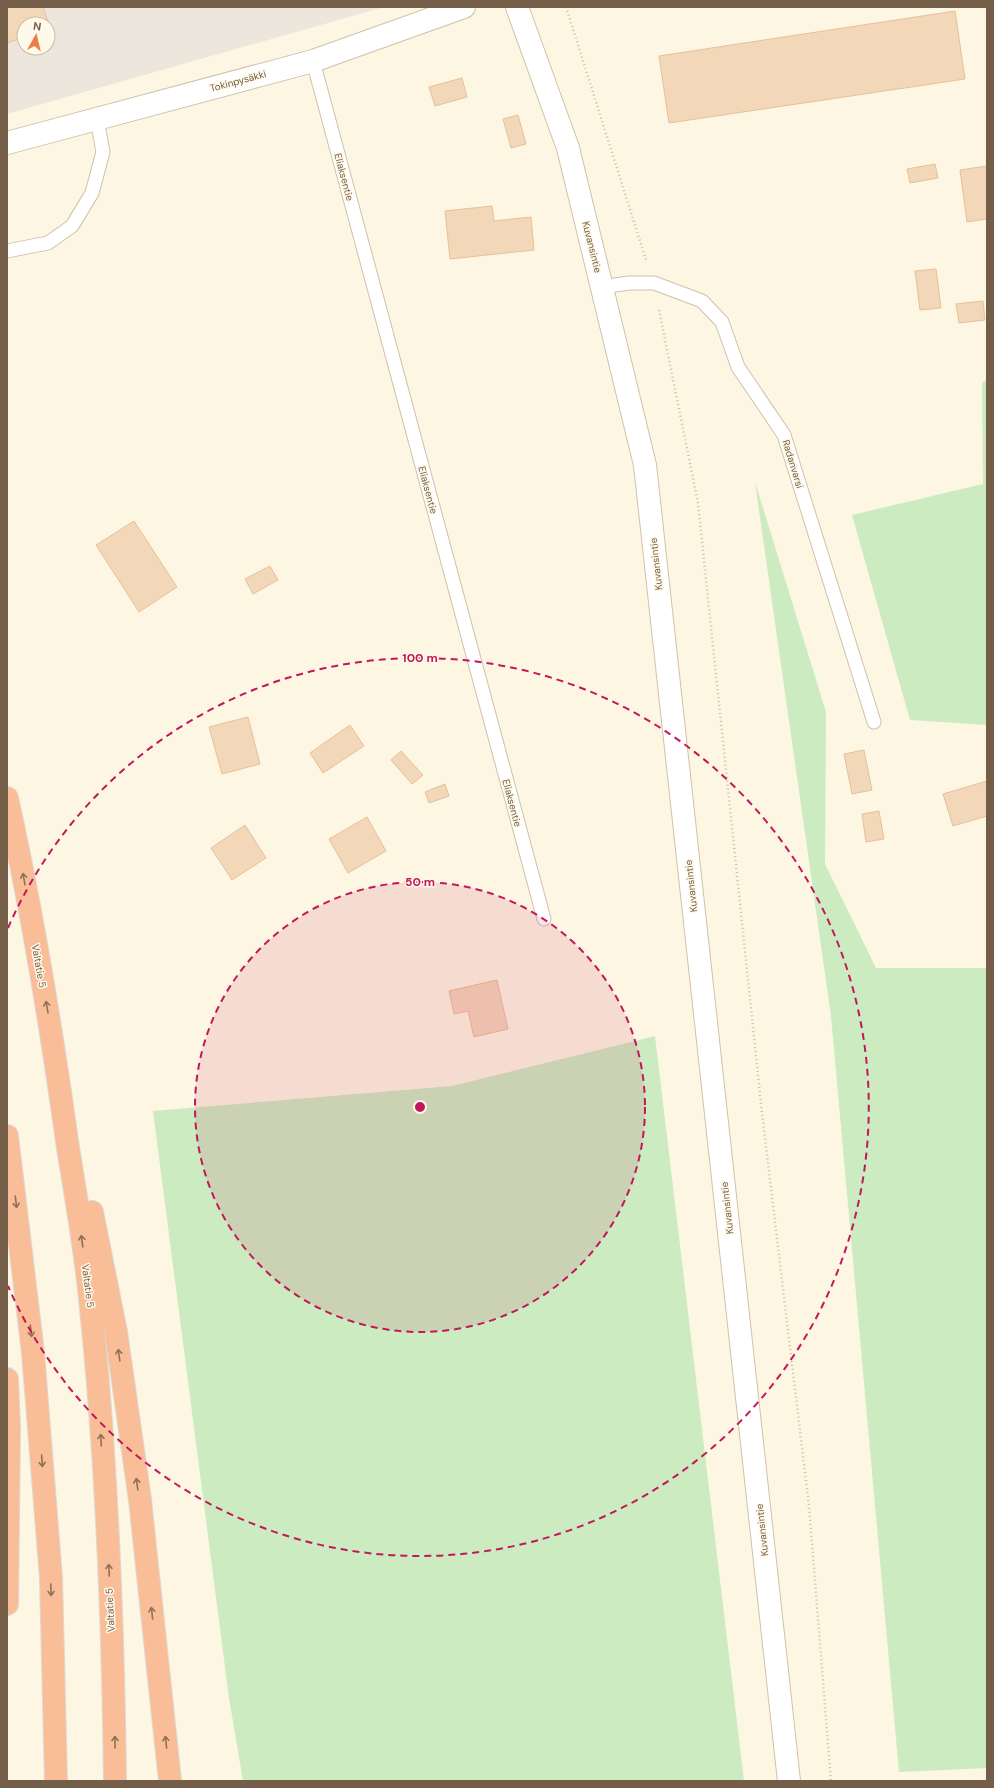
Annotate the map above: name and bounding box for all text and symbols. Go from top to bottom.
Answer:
north arrow [16,16,56,56]
text: N [32,19,42,34]
street label: Tokinpysäkki [208,67,268,95]
street label: Eliaksentie [331,152,357,203]
street label: Kuvansintie [579,220,605,274]
street label: Radanvarsi [779,438,807,490]
street label: Eliaksentie [415,465,441,516]
street label: Kuvansintie [647,537,665,591]
text: 100 m [402,650,438,666]
street label: Eliaksentie [499,778,525,829]
street label: Kuvansintie [682,859,700,913]
one-way arrow [20,873,28,886]
text: 50 m [405,874,435,890]
street label: Valtatie 5 [29,943,49,989]
one-way arrow [42,1001,50,1014]
centre of rings [413,1100,427,1114]
street label: Kuvansintie [718,1181,736,1235]
one-way arrow [12,1195,20,1208]
one-way arrow [78,1235,86,1248]
street label: Valtatie 5 [79,1263,97,1309]
one-way arrow [27,1324,35,1337]
one-way arrow [116,1349,123,1362]
one-way arrow [98,1434,105,1447]
one-way arrow [38,1454,45,1467]
one-way arrow [133,1478,141,1491]
street label: Kuvansintie [753,1503,771,1557]
one-way arrow [105,1564,112,1577]
one-way arrow [47,1583,55,1596]
street label: Valtatie 5 [102,1588,118,1632]
one-way arrow [148,1607,156,1620]
one-way arrow [111,1736,118,1749]
one-way arrow [162,1736,169,1749]

